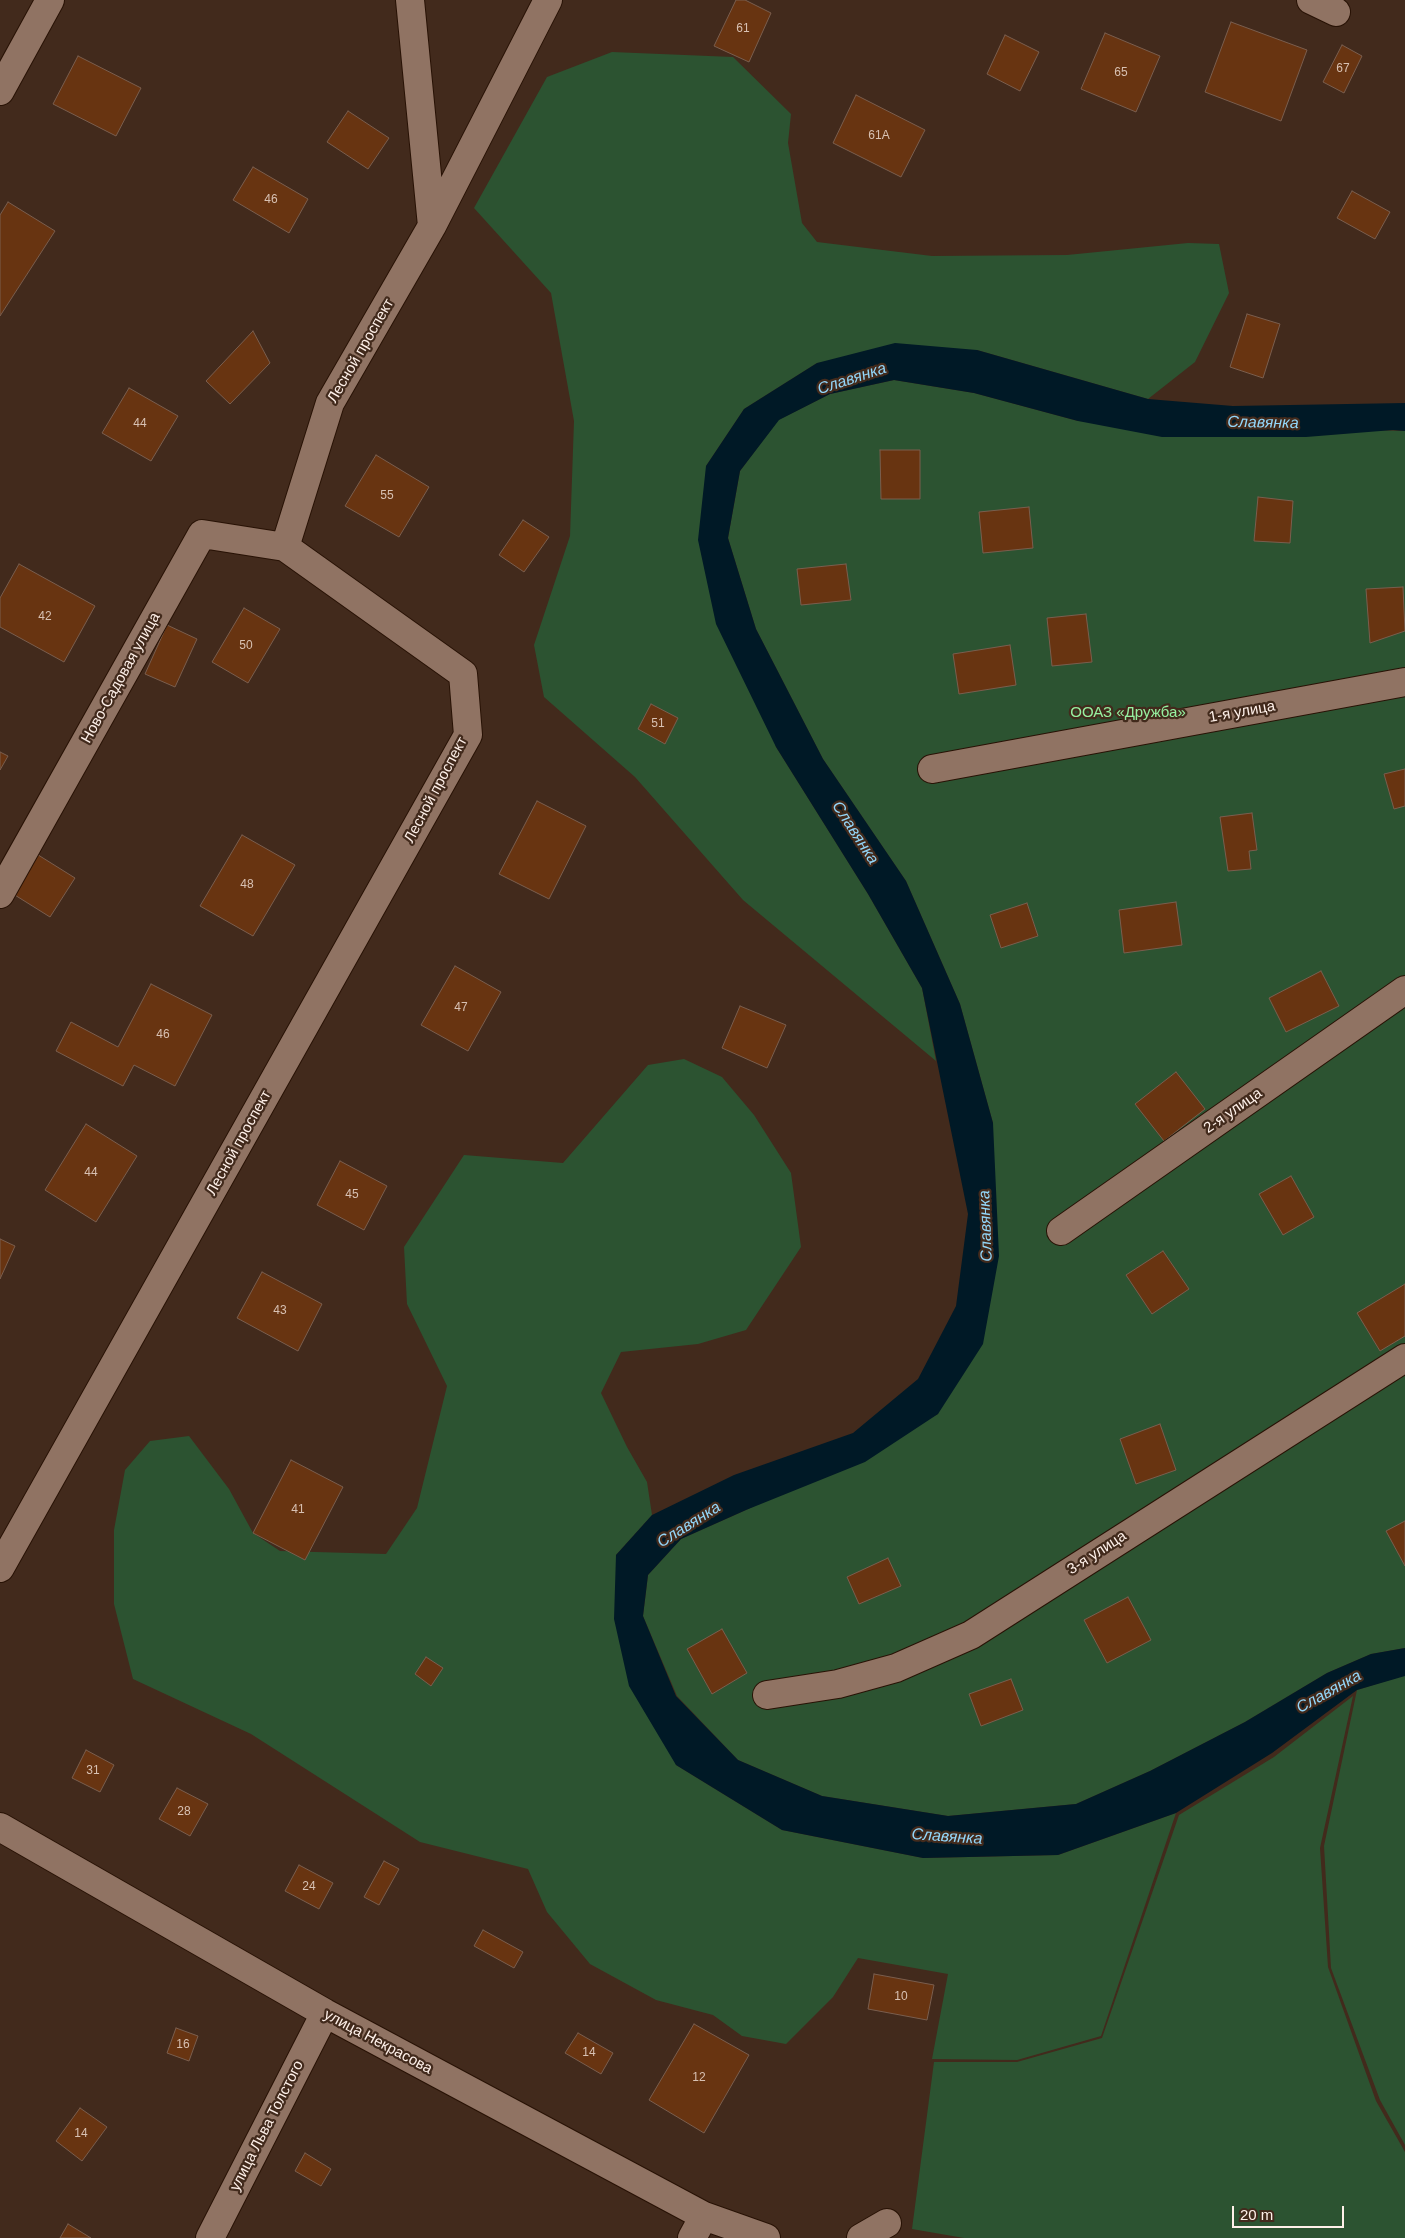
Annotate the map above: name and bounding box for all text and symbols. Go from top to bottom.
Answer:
house number: 61 [736,22,750,36]
house number: 67 [1336,62,1350,76]
house number: 65 [1114,66,1128,80]
house number: 61А [868,129,890,143]
house number: 46 [264,193,278,207]
street label: Лесной проспект [324,296,398,406]
water label: Славянка [815,359,889,399]
water label: Славянка [1227,413,1299,433]
house number: 44 [133,417,147,431]
house number: 55 [380,489,394,503]
house number: 42 [38,610,52,624]
street label: Ново-Садовая улица [78,610,164,746]
house number: 50 [239,639,253,653]
street label: 1-я улица [1208,697,1276,727]
park label: ООАЗ «Дружба» [1070,704,1186,722]
house number: 51 [651,717,665,731]
street label: Лесной проспект [401,734,471,846]
water label: Славянка [828,798,882,868]
house number: 48 [240,878,254,892]
house number: 47 [454,1001,468,1015]
house number: 46 [156,1028,170,1042]
street label: 2-я улица [1200,1084,1266,1138]
street label: Лесной проспект [203,1087,275,1199]
house number: 44 [84,1166,98,1180]
house number: 45 [345,1188,359,1202]
water label: Славянка [975,1190,997,1262]
house number: 43 [273,1304,287,1318]
water label: Славянка [654,1498,724,1552]
house number: 41 [291,1503,305,1517]
street label: 3-я улица [1064,1527,1130,1579]
water label: Славянка [1293,1666,1365,1718]
house number: 31 [86,1764,100,1778]
house number: 28 [177,1805,191,1819]
water label: Славянка [911,1825,983,1849]
house number: 24 [302,1880,316,1894]
house number: 10 [894,1990,908,2004]
street label: улица Некрасова [321,2006,435,2078]
house number: 16 [176,2038,190,2052]
house number: 14 [582,2046,596,2060]
street label: улица Льва Толстого [226,2058,308,2194]
house number: 12 [692,2071,706,2085]
house number: 14 [74,2127,88,2141]
scale bar [1235,2196,1348,2228]
text: 20 m [1240,2206,1273,2223]

